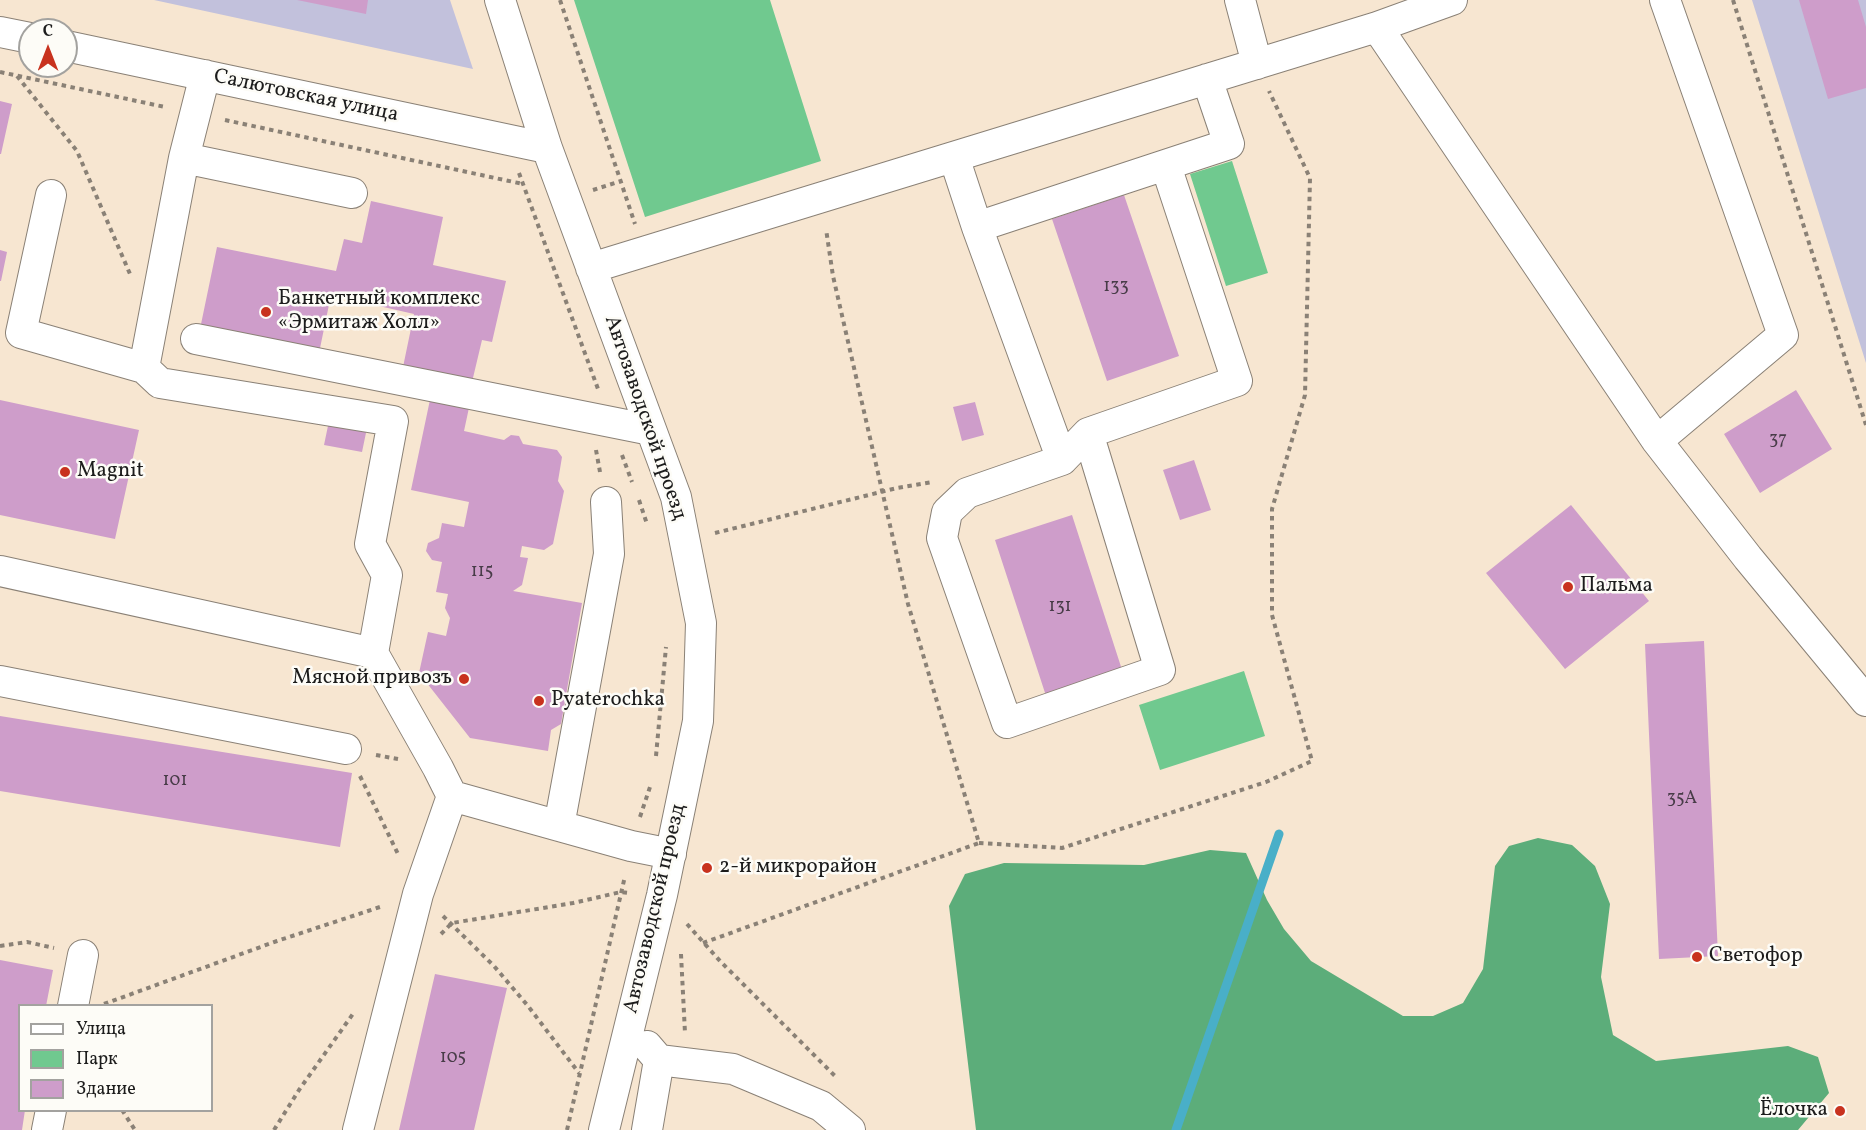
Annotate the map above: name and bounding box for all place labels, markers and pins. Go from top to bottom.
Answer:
place label: Банкетный комплекс «Эрмитаж Холл» [278,287,480,337]
marker: Банкетный комплекс «Эрмитаж Холл» [259,305,273,319]
place label: Magnit [77,459,144,485]
marker: Magnit [58,465,72,479]
place label: Пальма [1580,574,1653,600]
marker: Пальма [1561,580,1575,594]
place label: Мясной привозъ [292,666,452,692]
marker: Мясной привозъ [457,672,471,686]
place label: Pyaterochka [551,688,665,714]
marker: Pyaterochka [532,694,546,708]
place label: 2-й микрорайон [719,855,877,881]
marker: 2-й микрорайон [700,861,714,875]
place label: Светофор [1709,944,1803,970]
marker: Светофор [1690,950,1704,964]
place label: Ёлочка [1760,1098,1828,1124]
marker: Ёлочка [1833,1104,1847,1118]

